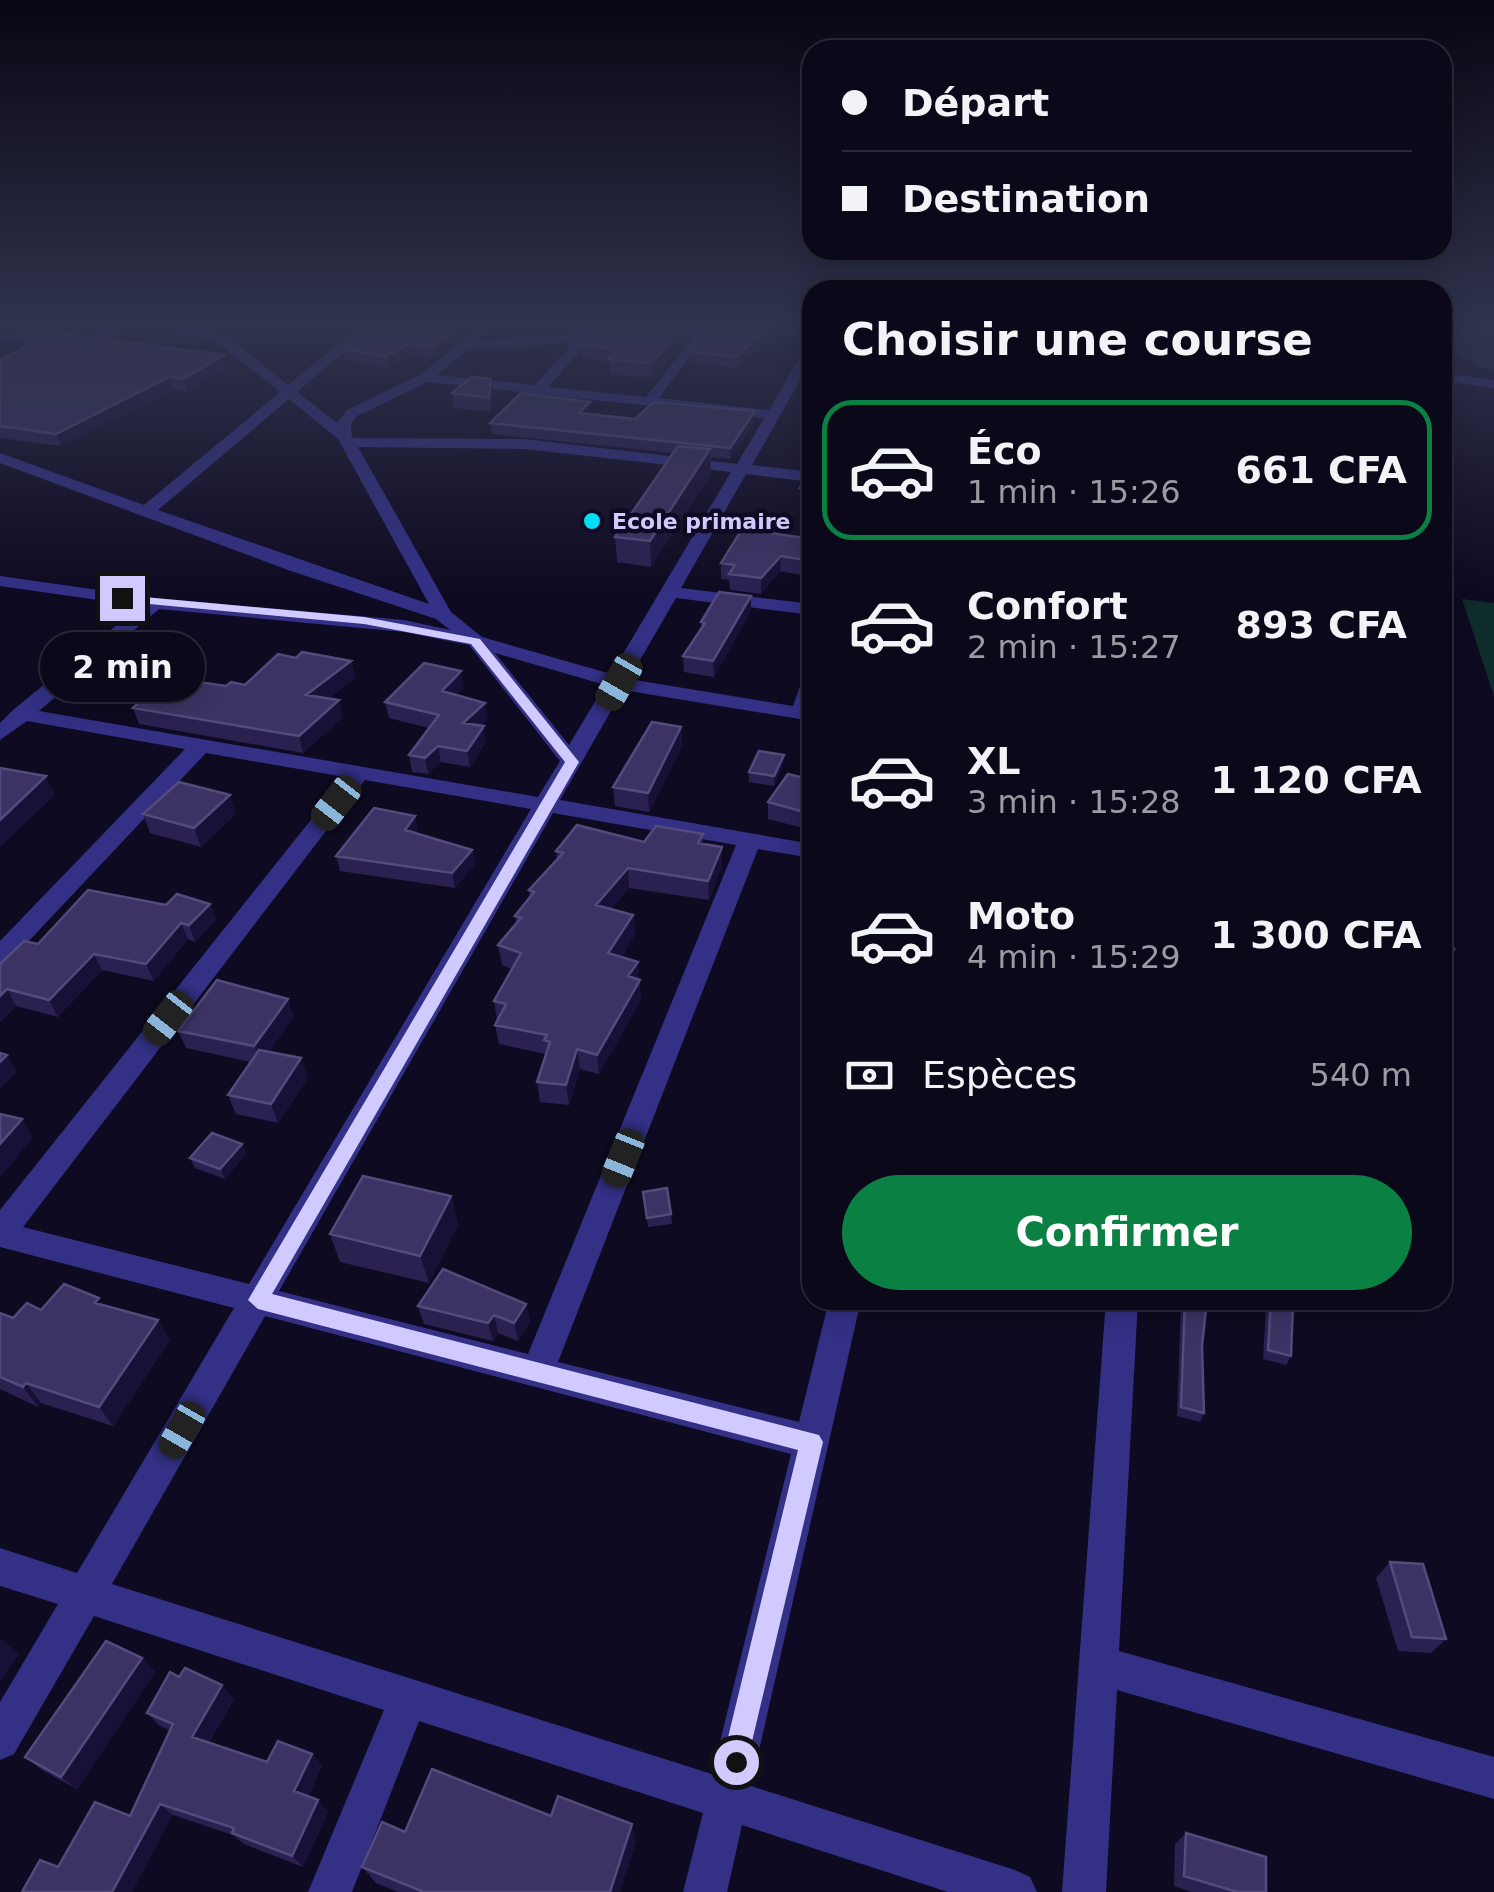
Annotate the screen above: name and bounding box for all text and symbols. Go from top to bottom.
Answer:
text: Départ [902,81,1049,125]
text: Destination [902,177,1150,221]
text: Choisir une course [842,313,1313,366]
icon: car [847,425,937,515]
text: Éco [967,429,1042,473]
text: 661 CFA [1236,448,1407,492]
text: 1 min · 15:26 [967,473,1181,511]
place label: Ecole primaire [612,509,791,534]
marker: Ecole primaire [581,510,603,532]
route end [100,576,145,621]
icon: car [847,580,937,670]
text: Confort [967,584,1128,628]
text: 893 CFA [1236,603,1407,647]
text: 2 min · 15:27 [967,628,1181,666]
callout: 2 min [39,633,204,703]
text: 2 min [72,648,173,686]
car [591,649,647,715]
icon: car [847,735,937,825]
text: XL [967,739,1021,783]
text: 1 120 CFA [1211,758,1422,802]
car [306,770,366,836]
text: 3 min · 15:28 [967,783,1181,821]
icon: car [847,890,937,980]
text: Moto [967,894,1075,938]
text: 1 300 CFA [1211,913,1422,957]
text: 4 min · 15:29 [967,938,1181,976]
car [138,985,198,1051]
icon: cash [842,1048,897,1103]
text: Espèces [922,1053,1077,1097]
text: 540 m [1310,1056,1412,1094]
car [598,1125,648,1191]
button: Confirmer [842,1175,1412,1290]
car [154,1397,210,1463]
route start [714,1740,759,1785]

